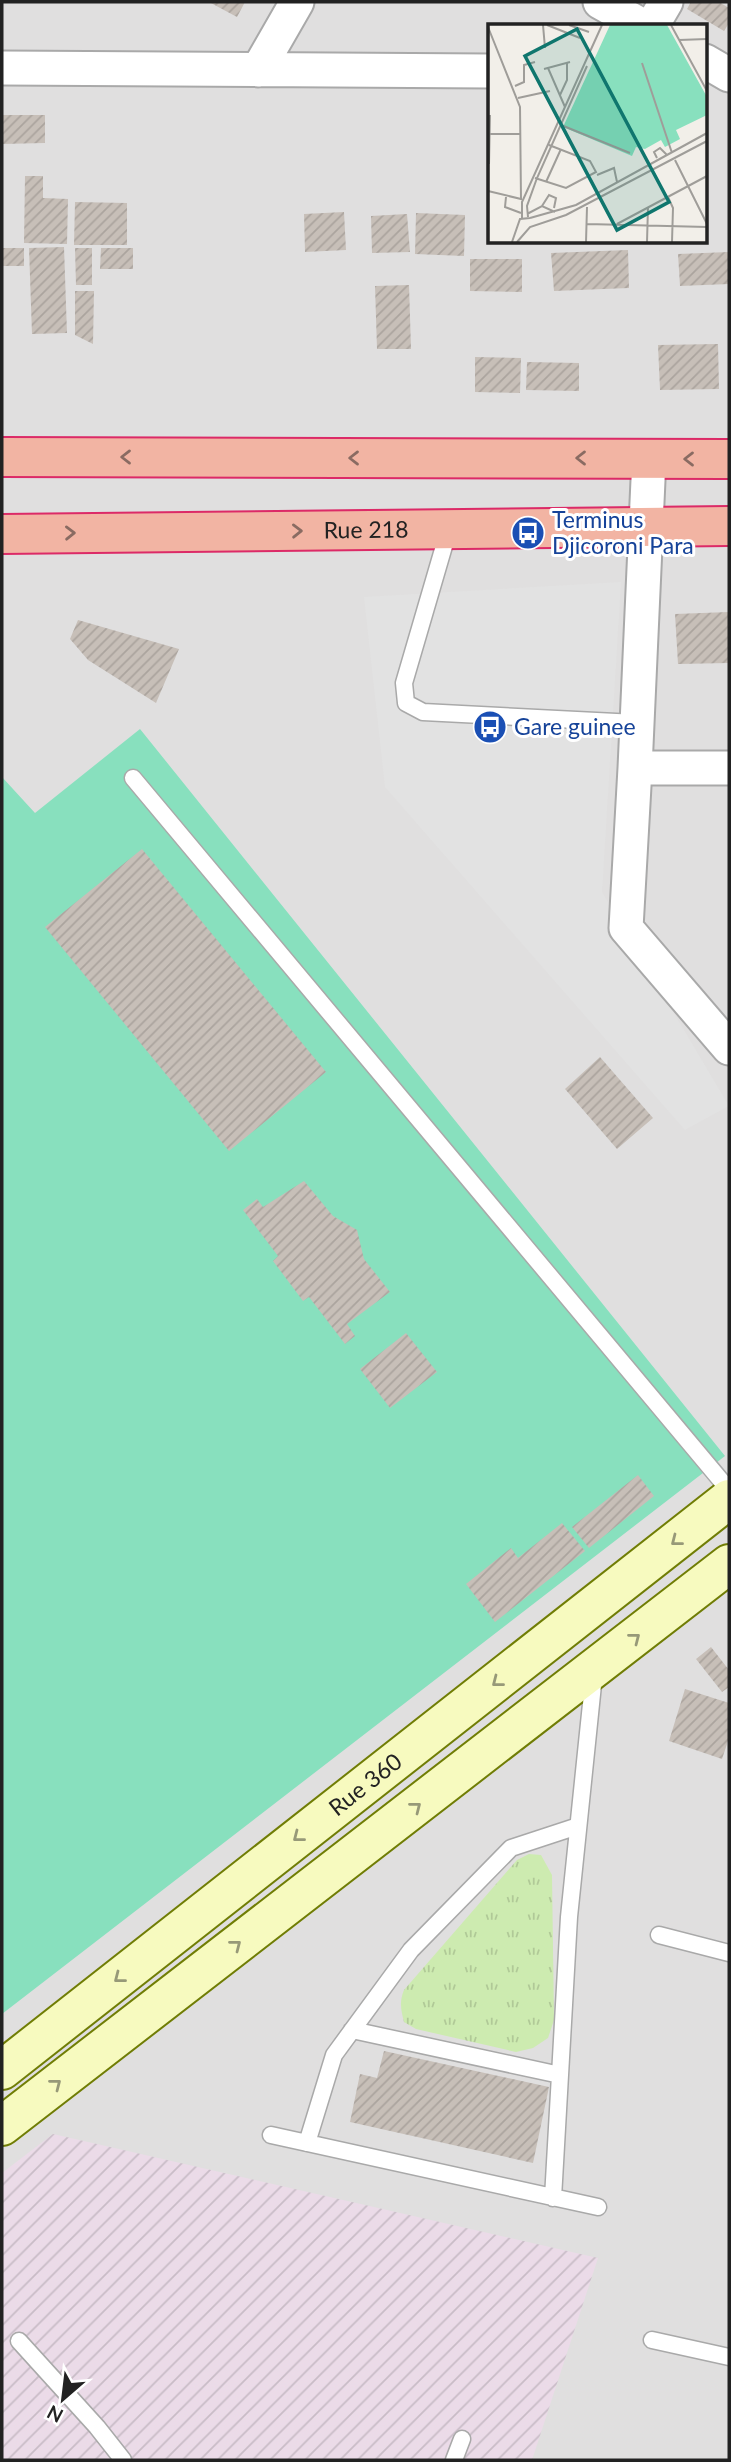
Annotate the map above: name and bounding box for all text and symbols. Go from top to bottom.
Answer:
inset map [488,24,706,243]
one-way arrow [120,449,131,465]
one-way arrow [348,450,358,466]
one-way arrow [575,450,586,466]
one-way arrow [684,451,694,467]
place label: Terminus Djicoroni Para [552,505,694,559]
bus stop icon: Terminus Djicoroni Para [509,514,547,552]
street label: Rue 218 [323,515,409,543]
one-way arrow [293,523,303,539]
one-way arrow [65,525,76,541]
bus stop icon: Gare guinee [471,708,509,746]
place label: Gare guinee [514,712,636,740]
one-way arrow [671,1533,683,1546]
one-way arrow [627,1633,640,1646]
one-way arrow [492,1673,504,1686]
street label: Rue 360 [323,1747,407,1821]
one-way arrow [409,1802,421,1815]
one-way arrow [294,1829,306,1842]
one-way arrow [228,1941,241,1954]
one-way arrow [115,1969,127,1982]
one-way arrow [48,2080,61,2093]
north arrow [28,2364,98,2434]
text: N [43,2401,67,2428]

